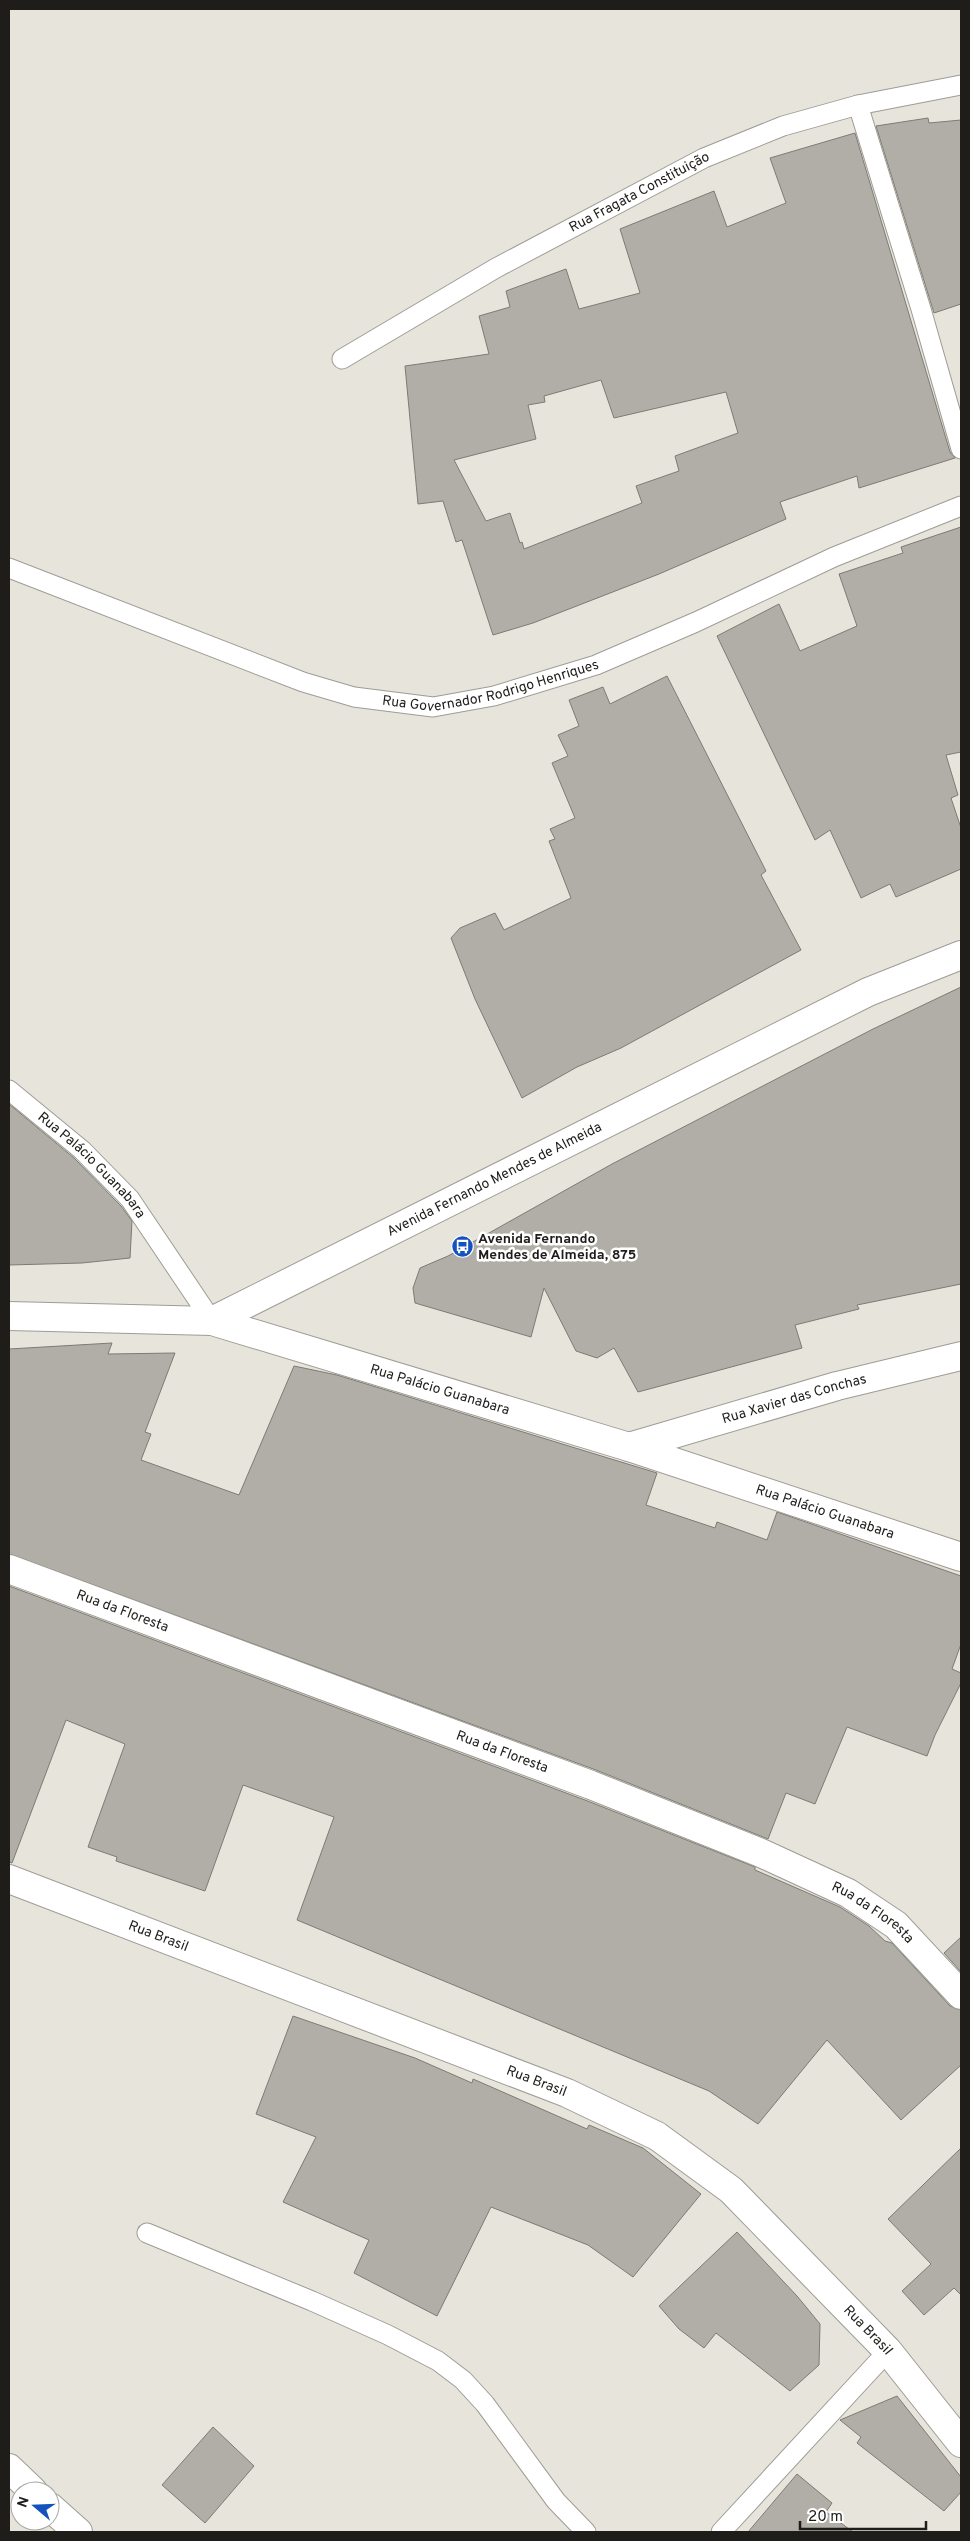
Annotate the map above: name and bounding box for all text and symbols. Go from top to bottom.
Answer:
street label: Rua Fragata Constituição [566,148,712,236]
street label: Rua Governador Rodrigo Henriques [381,656,601,716]
street label: Rua Palácio Guanabara [34,1108,149,1222]
street label: Avenida Fernando Mendes de Almeida [384,1118,605,1240]
place label: Avenida Fernando Mendes de Almeida, 875 [478,1231,636,1264]
bus stop icon: Avenida Fernando Mendes de Almeida, 875 [450,1235,474,1259]
street label: Rua Palácio Guanabara [368,1361,512,1419]
street label: Rua Xavier das Conchas [720,1371,868,1428]
street label: Rua Palácio Guanabara [753,1481,896,1543]
street label: Rua da Floresta [74,1586,171,1636]
street label: Rua da Floresta [454,1727,551,1777]
street label: Rua da Floresta [829,1878,917,1947]
street label: Rua Brasil [126,1917,191,1956]
street label: Rua Brasil [504,2062,569,2101]
street label: Rua Brasil [840,2302,896,2358]
north arrow [10,2481,60,2531]
text: N [14,2495,34,2510]
scale bar [800,2498,926,2530]
text: 20 m [808,2508,843,2527]

